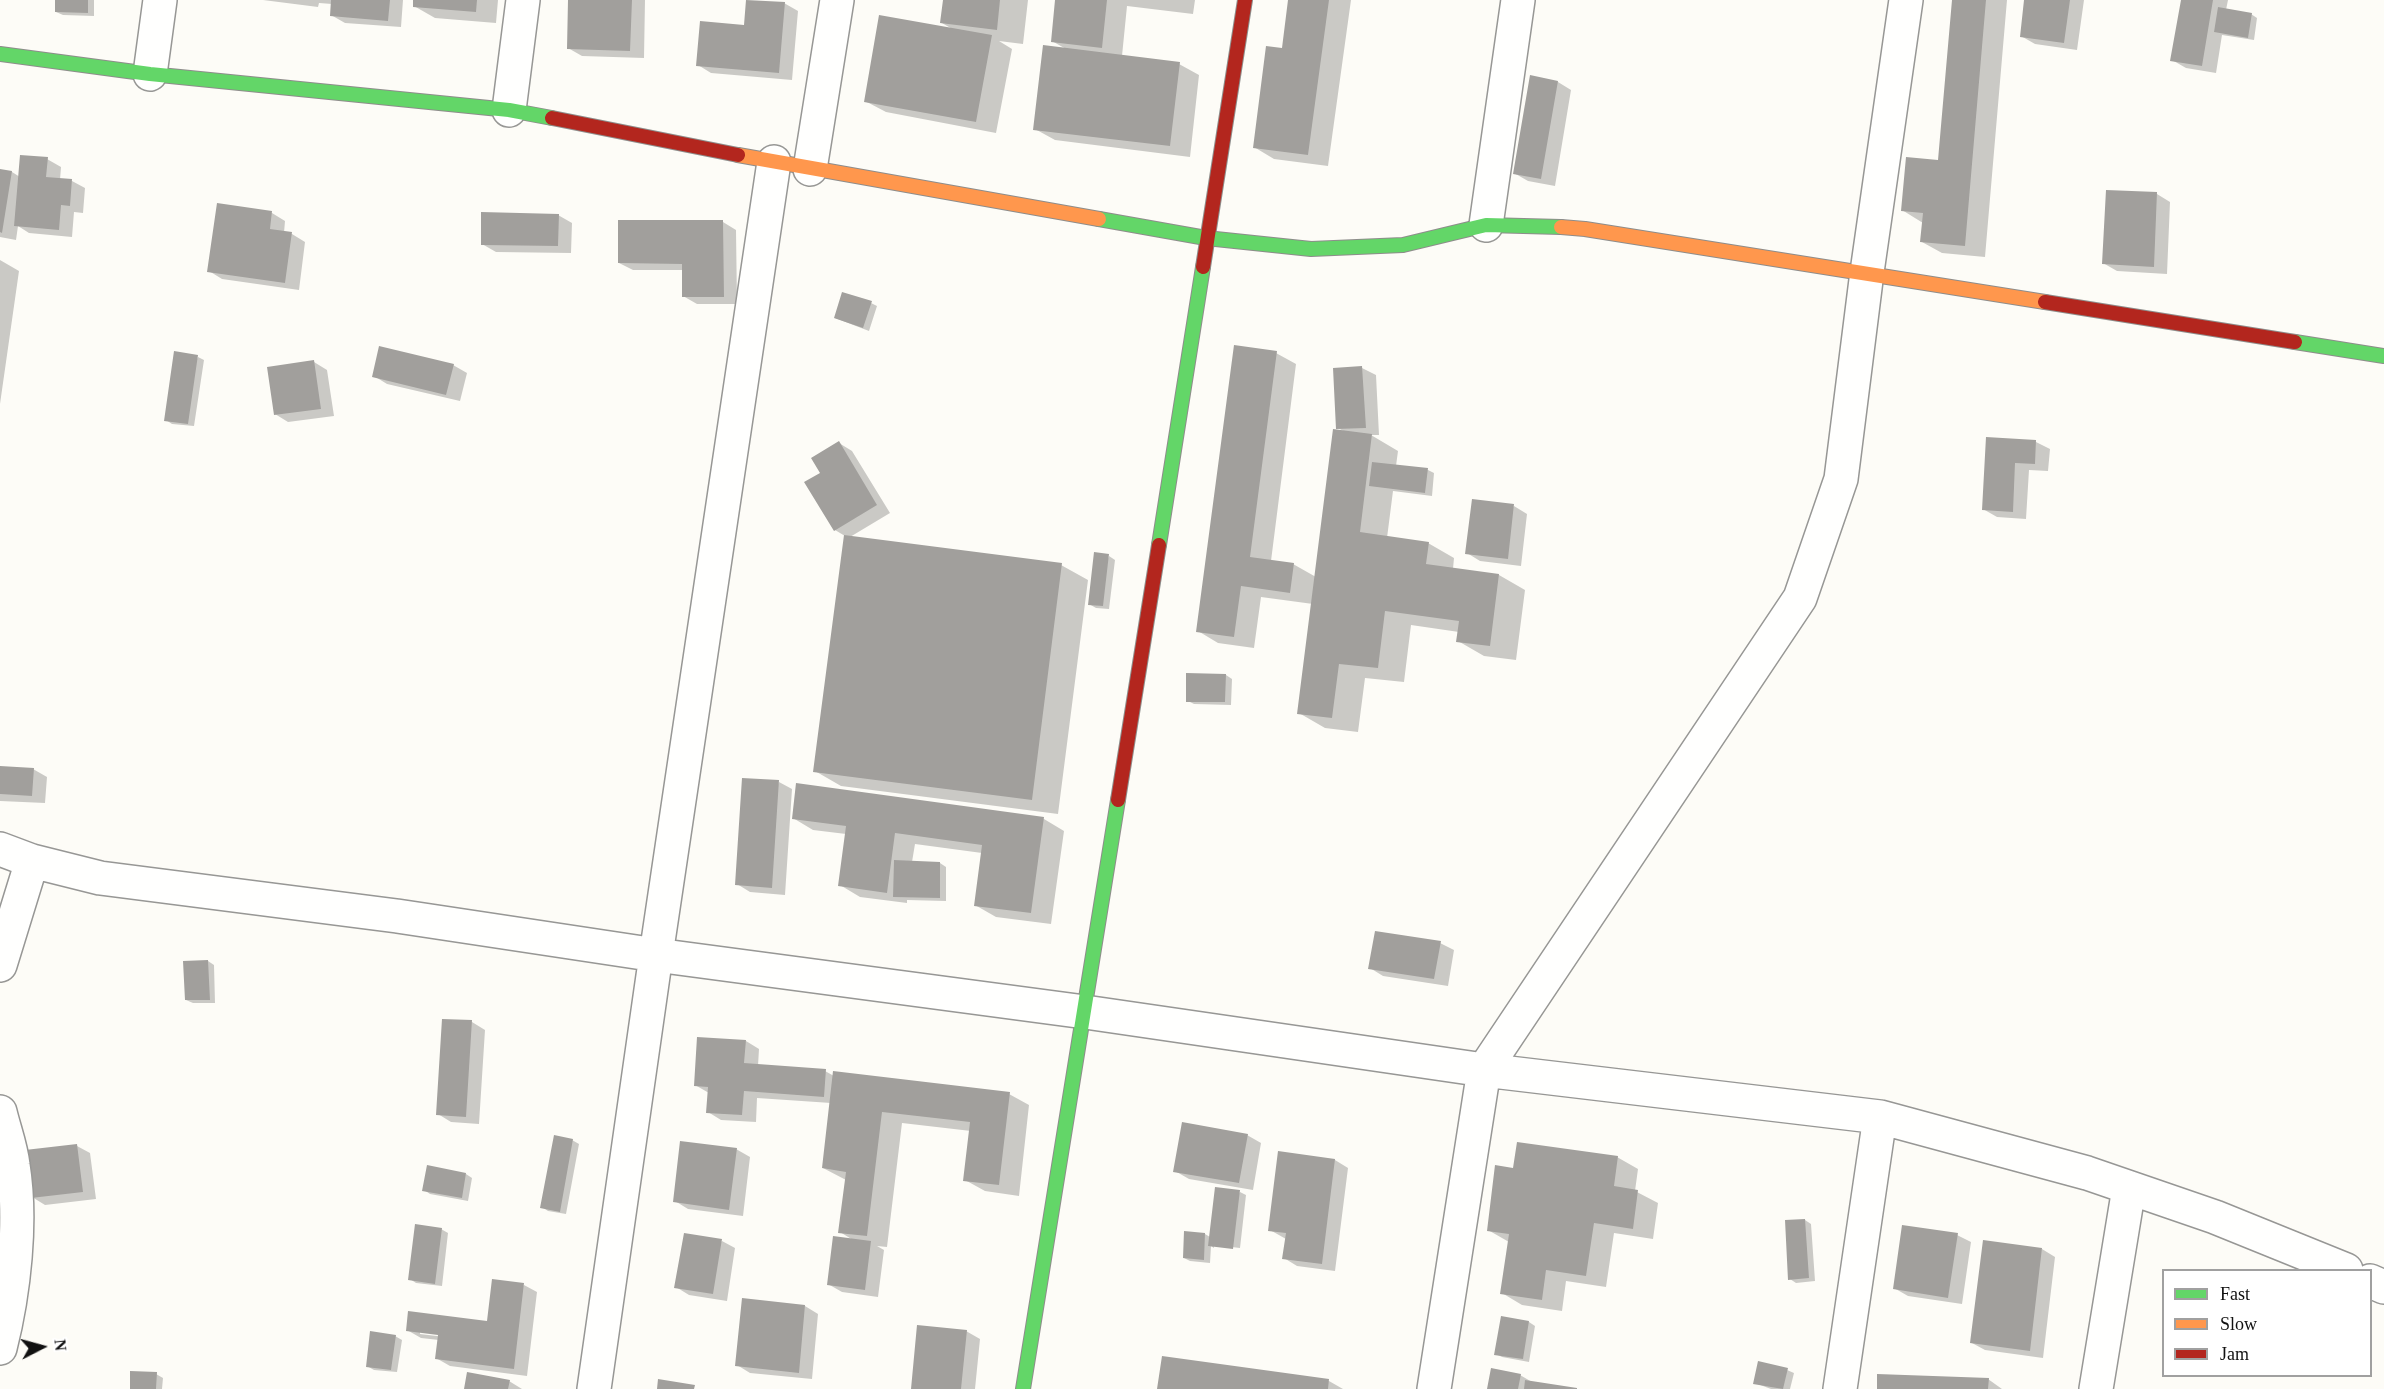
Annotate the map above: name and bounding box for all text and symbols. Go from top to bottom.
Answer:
legend [2162,1269,2372,1377]
text: Fast [2220,1284,2250,1304]
text: Slow [2220,1314,2257,1334]
north arrow [12,1317,72,1377]
text: N [51,1338,69,1352]
text: Jam [2220,1344,2249,1364]

